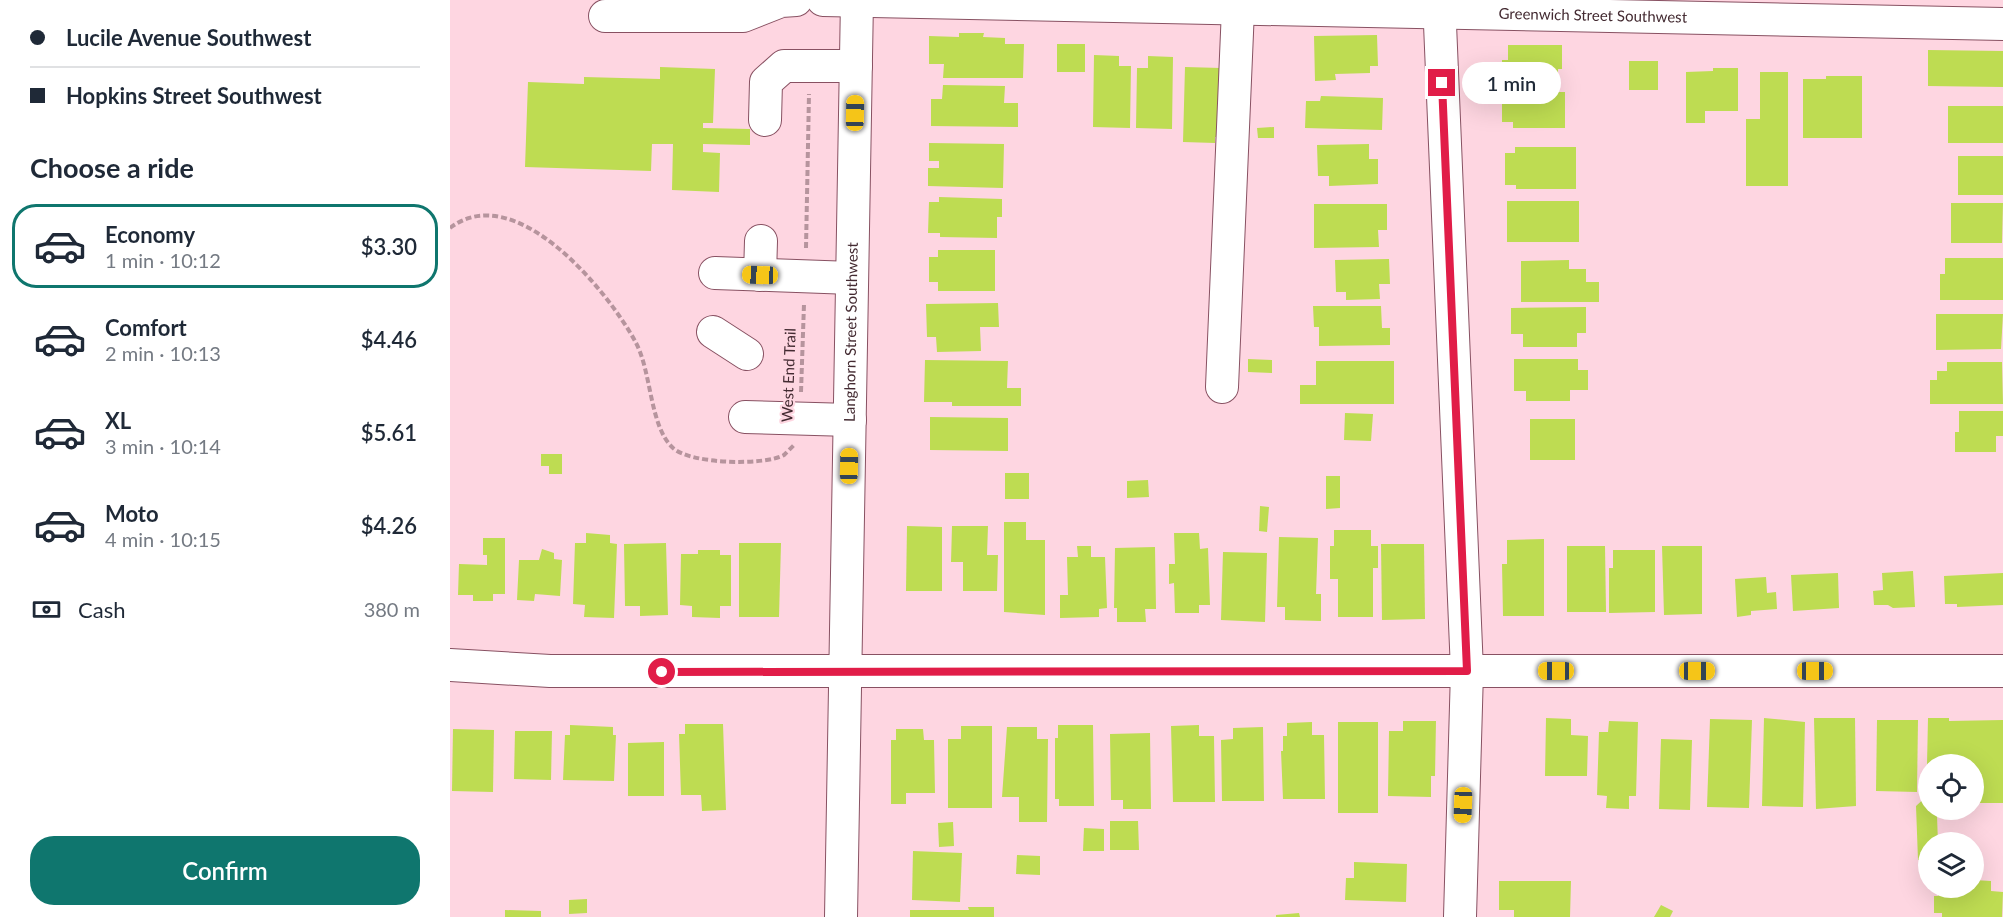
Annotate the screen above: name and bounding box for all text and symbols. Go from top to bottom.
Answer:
street label: Greenwich Street Southwest [1498,4,1688,26]
text: Lucile Avenue Southwest [66,24,311,51]
callout: 1 min [1463,62,1562,104]
route end [1428,69,1455,96]
text: 1 min [1487,71,1536,95]
text: Hopkins Street Southwest [66,82,322,109]
car [846,95,864,131]
text: Choose a ride [30,151,194,184]
icon: car [33,219,87,273]
text: Economy [105,221,195,248]
text: $3.30 [361,233,417,260]
street label: Langhorn Street Southwest [840,242,861,422]
text: 1 min · 10:12 [105,248,221,272]
car [742,265,778,285]
icon: car [33,312,87,366]
text: Comfort [105,314,187,341]
text: $4.46 [361,326,417,353]
street label: West End Trail [777,328,799,422]
text: 2 min · 10:13 [105,341,221,365]
icon: car [33,405,87,459]
text: XL [105,407,131,434]
text: $5.61 [361,419,417,446]
text: 3 min · 10:14 [105,434,221,458]
car [840,448,858,484]
icon: car [33,498,87,552]
text: Moto [105,500,159,527]
text: $4.26 [361,512,417,539]
text: 4 min · 10:15 [105,527,221,551]
icon: cash [30,593,63,626]
text: Cash [78,596,125,623]
text: 380 m [364,597,420,621]
route start [648,658,675,685]
car [1538,662,1574,680]
car [1679,662,1715,680]
car [1797,662,1833,680]
map controls [1918,754,1984,898]
button: locate [1918,754,1984,820]
car [1453,787,1473,823]
button: layers [1918,832,1984,898]
button: Confirm [30,836,420,905]

